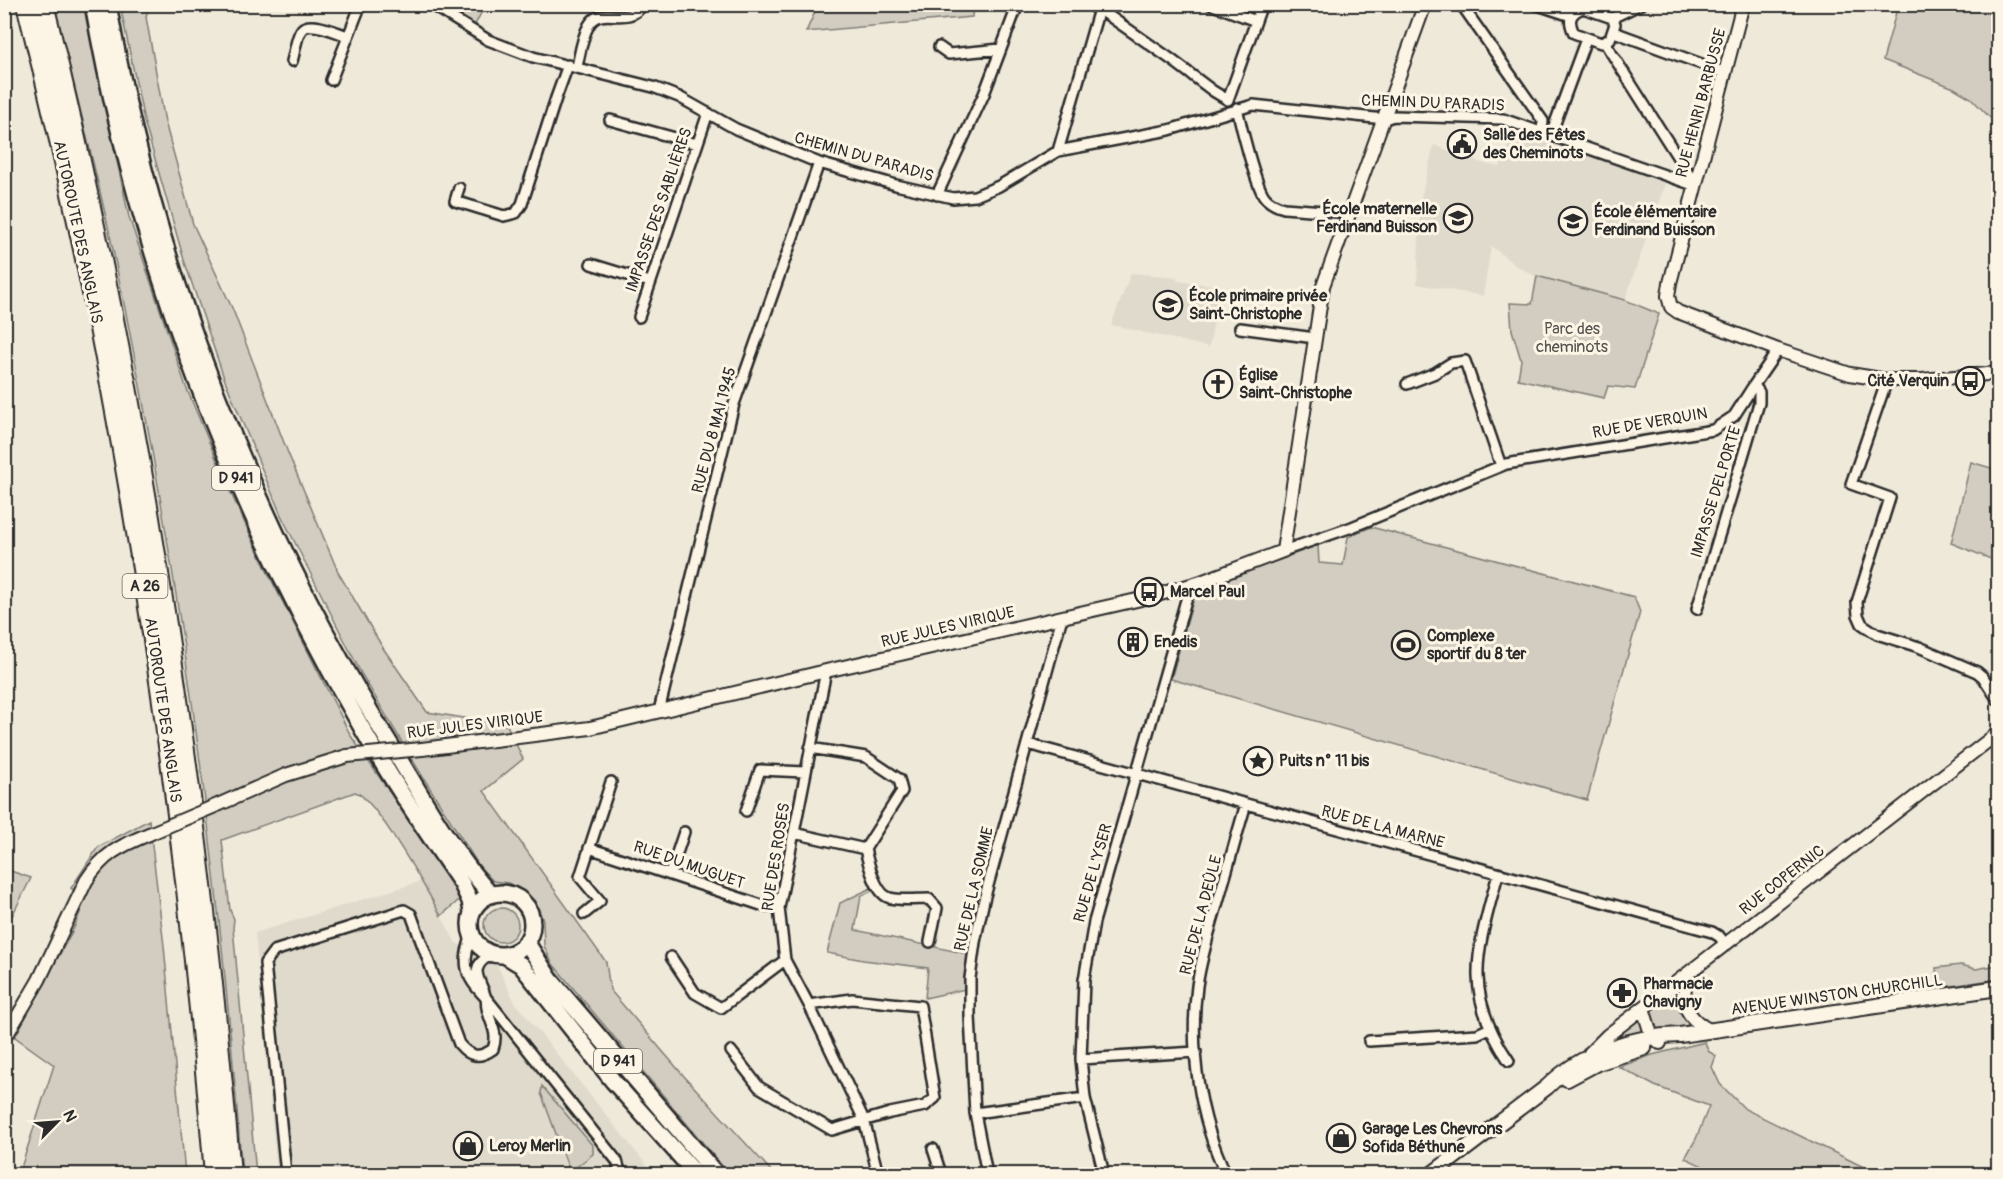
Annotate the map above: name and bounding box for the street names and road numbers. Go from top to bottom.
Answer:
street label: RUE HENRI BARBUSSE [1671,26,1731,180]
street label: CHEMIN DU PARADIS [1361,90,1505,116]
street label: IMPASSE DES SABLIÈRES [620,125,697,295]
street label: CHEMIN DU PARADIS [792,128,936,186]
street label: AUTOROUTE DES ANGLAIS [49,139,107,325]
street label: RUE DU 8 MAI 1945 [688,365,740,495]
street label: RUE DE VERQUIN [1591,403,1709,443]
street label: IMPASSE DELPORTE [1686,424,1746,560]
road number: D 941 [212,466,260,490]
road number: A 26 [122,574,168,598]
street label: RUE JULES VIRIQUE [879,602,1017,652]
street label: AUTOROUTE DES ANGLAIS [140,616,186,804]
street label: RUE JULES VIRIQUE [406,707,544,743]
street label: RUE DE LA MARNE [1319,801,1447,853]
street label: RUE DES ROSES [758,802,794,912]
street label: RUE DE L'YSER [1069,821,1117,925]
street label: RUE DE LA SOMME [950,825,998,953]
street label: RUE DU MUGUET [631,837,747,893]
street label: RUE COPERNIC [1735,840,1829,919]
street label: RUE DE LA DEÛLE [1175,853,1227,977]
street label: AVENUE WINSTON CHURCHILL [1730,970,1944,1020]
road number: D 941 [594,1049,642,1073]

